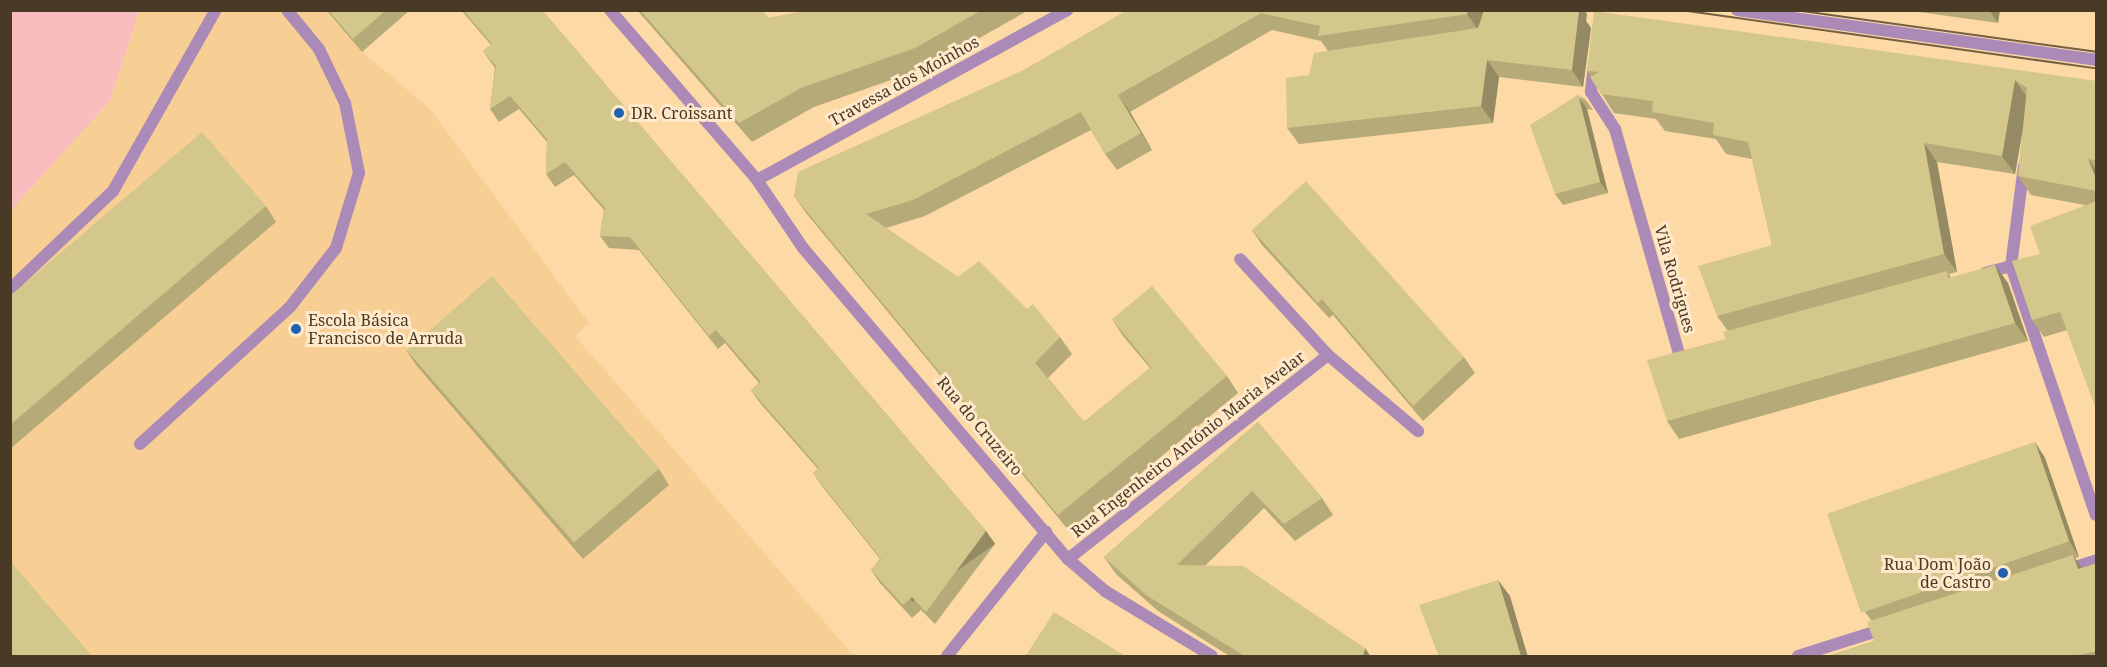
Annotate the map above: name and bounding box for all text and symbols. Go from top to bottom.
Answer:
street label: Travessa dos Moinhos [826,32,982,130]
place label: DR. Croissant [631,103,732,123]
marker: DR. Croissant [612,106,626,120]
street label: Vila Rodrigues [1651,223,1699,335]
place label: Escola Básica Francisco de Arruda [308,310,463,348]
marker: Escola Básica Francisco de Arruda [289,322,303,336]
street label: Rua Engenheiro António Maria Avelar [1067,347,1309,541]
street label: Rua do Cruzeiro [933,373,1027,479]
place label: Rua Dom João de Castro [1884,554,1991,592]
marker: Rua Dom João de Castro [1996,566,2010,580]

